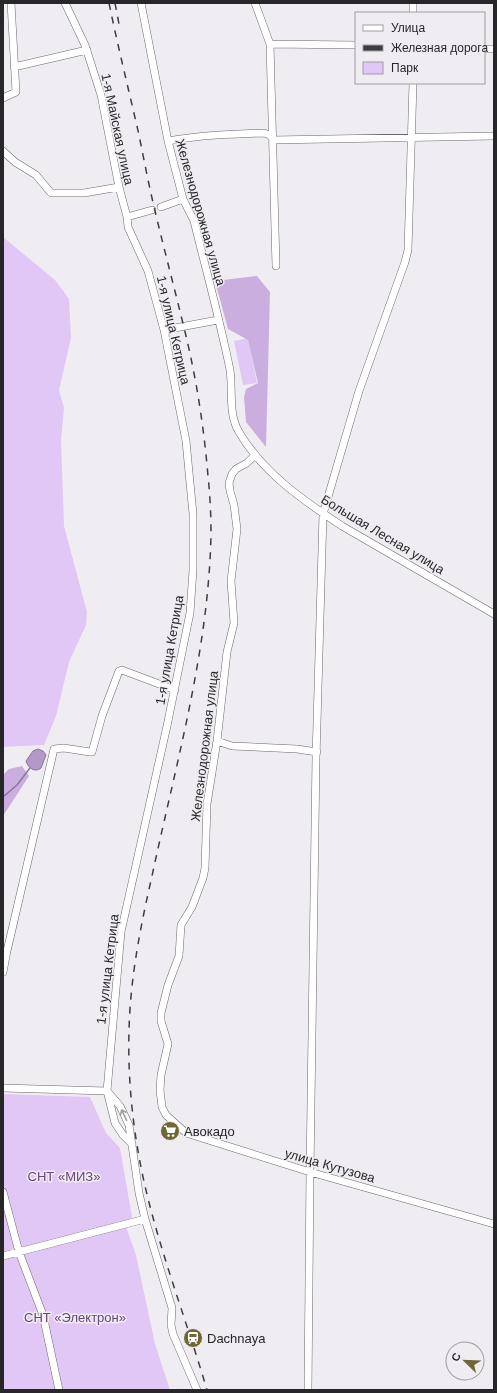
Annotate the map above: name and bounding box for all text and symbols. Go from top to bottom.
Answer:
legend [355,12,485,84]
text: Улица [391,21,425,35]
text: Железная дорога [391,41,488,55]
text: Парк [391,61,419,75]
street label: 1-я Майская улица [98,72,137,187]
street label: Железнодорожная улица [172,137,229,288]
street label: 1-я улица Кетрица [154,274,193,387]
street label: Большая Лесная улица [318,492,448,578]
street label: 1-я улица Кетрица [152,593,187,706]
street label: Железнодорожная улица [188,669,221,822]
street label: 1-я улица Кетрица [93,912,122,1025]
one-way arrow [120,1109,128,1121]
supermarket icon: Авокадо [159,1120,181,1142]
place label: Авокадо [184,1124,235,1139]
street label: улица Кутузова [283,1145,377,1186]
park label: СНТ «МИЗ» [28,1169,100,1184]
park label: СНТ «Электрон» [24,1310,126,1325]
station icon: Dachnaya [182,1327,204,1349]
place label: Dachnaya [207,1331,266,1346]
north arrow [445,1341,485,1381]
text: С [449,1351,463,1363]

